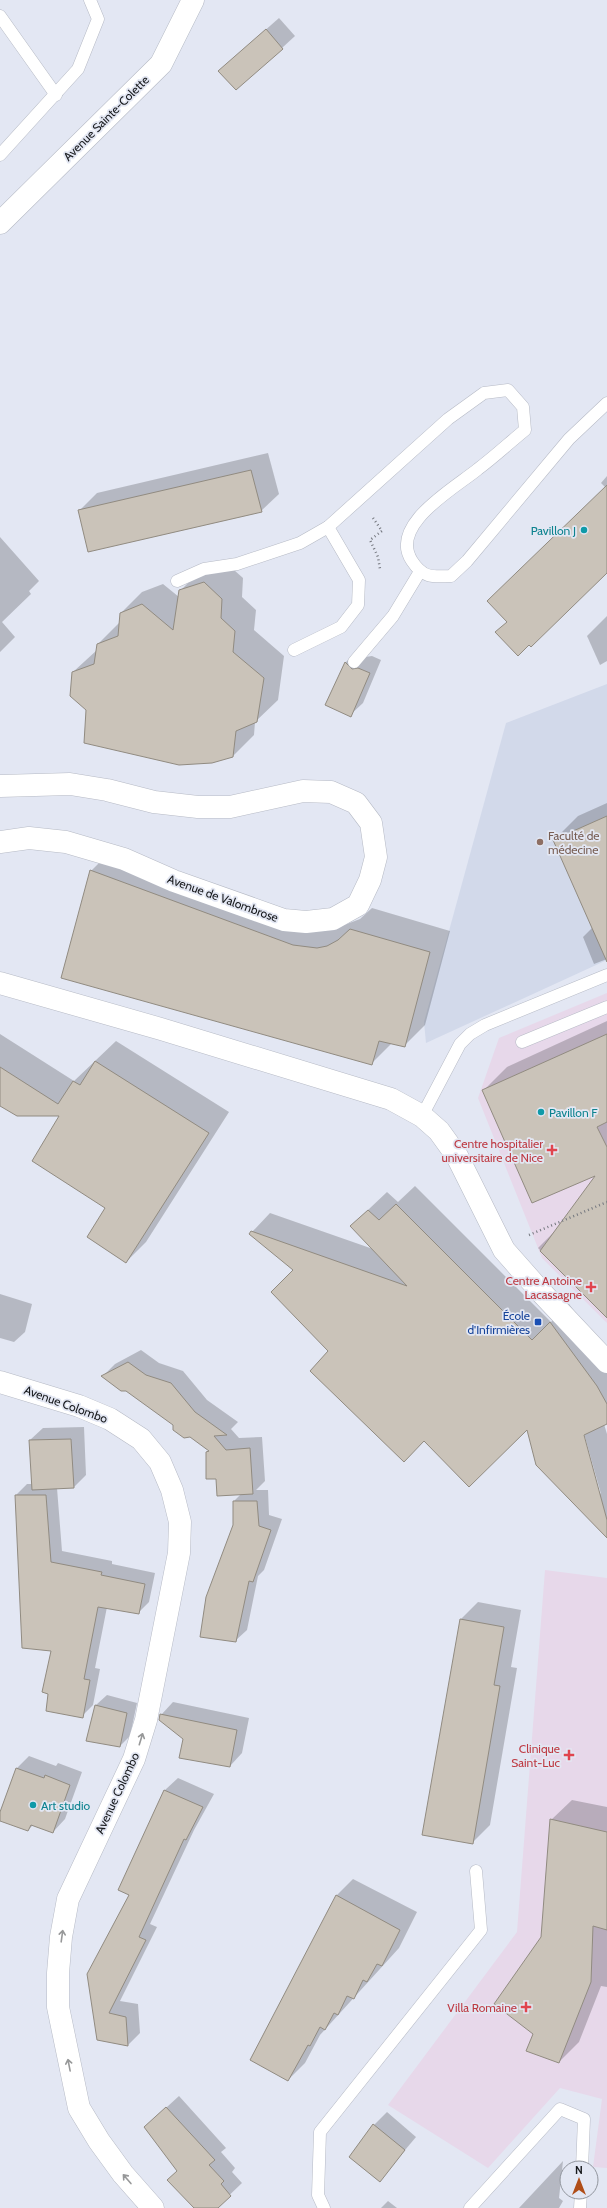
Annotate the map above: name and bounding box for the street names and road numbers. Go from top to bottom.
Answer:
street label: Avenue Sainte-Colette [60,72,152,164]
street label: Avenue de Valombrose [166,871,280,925]
street label: Avenue Colombo [22,1382,110,1426]
street label: Avenue Colombo [92,1750,143,1836]

